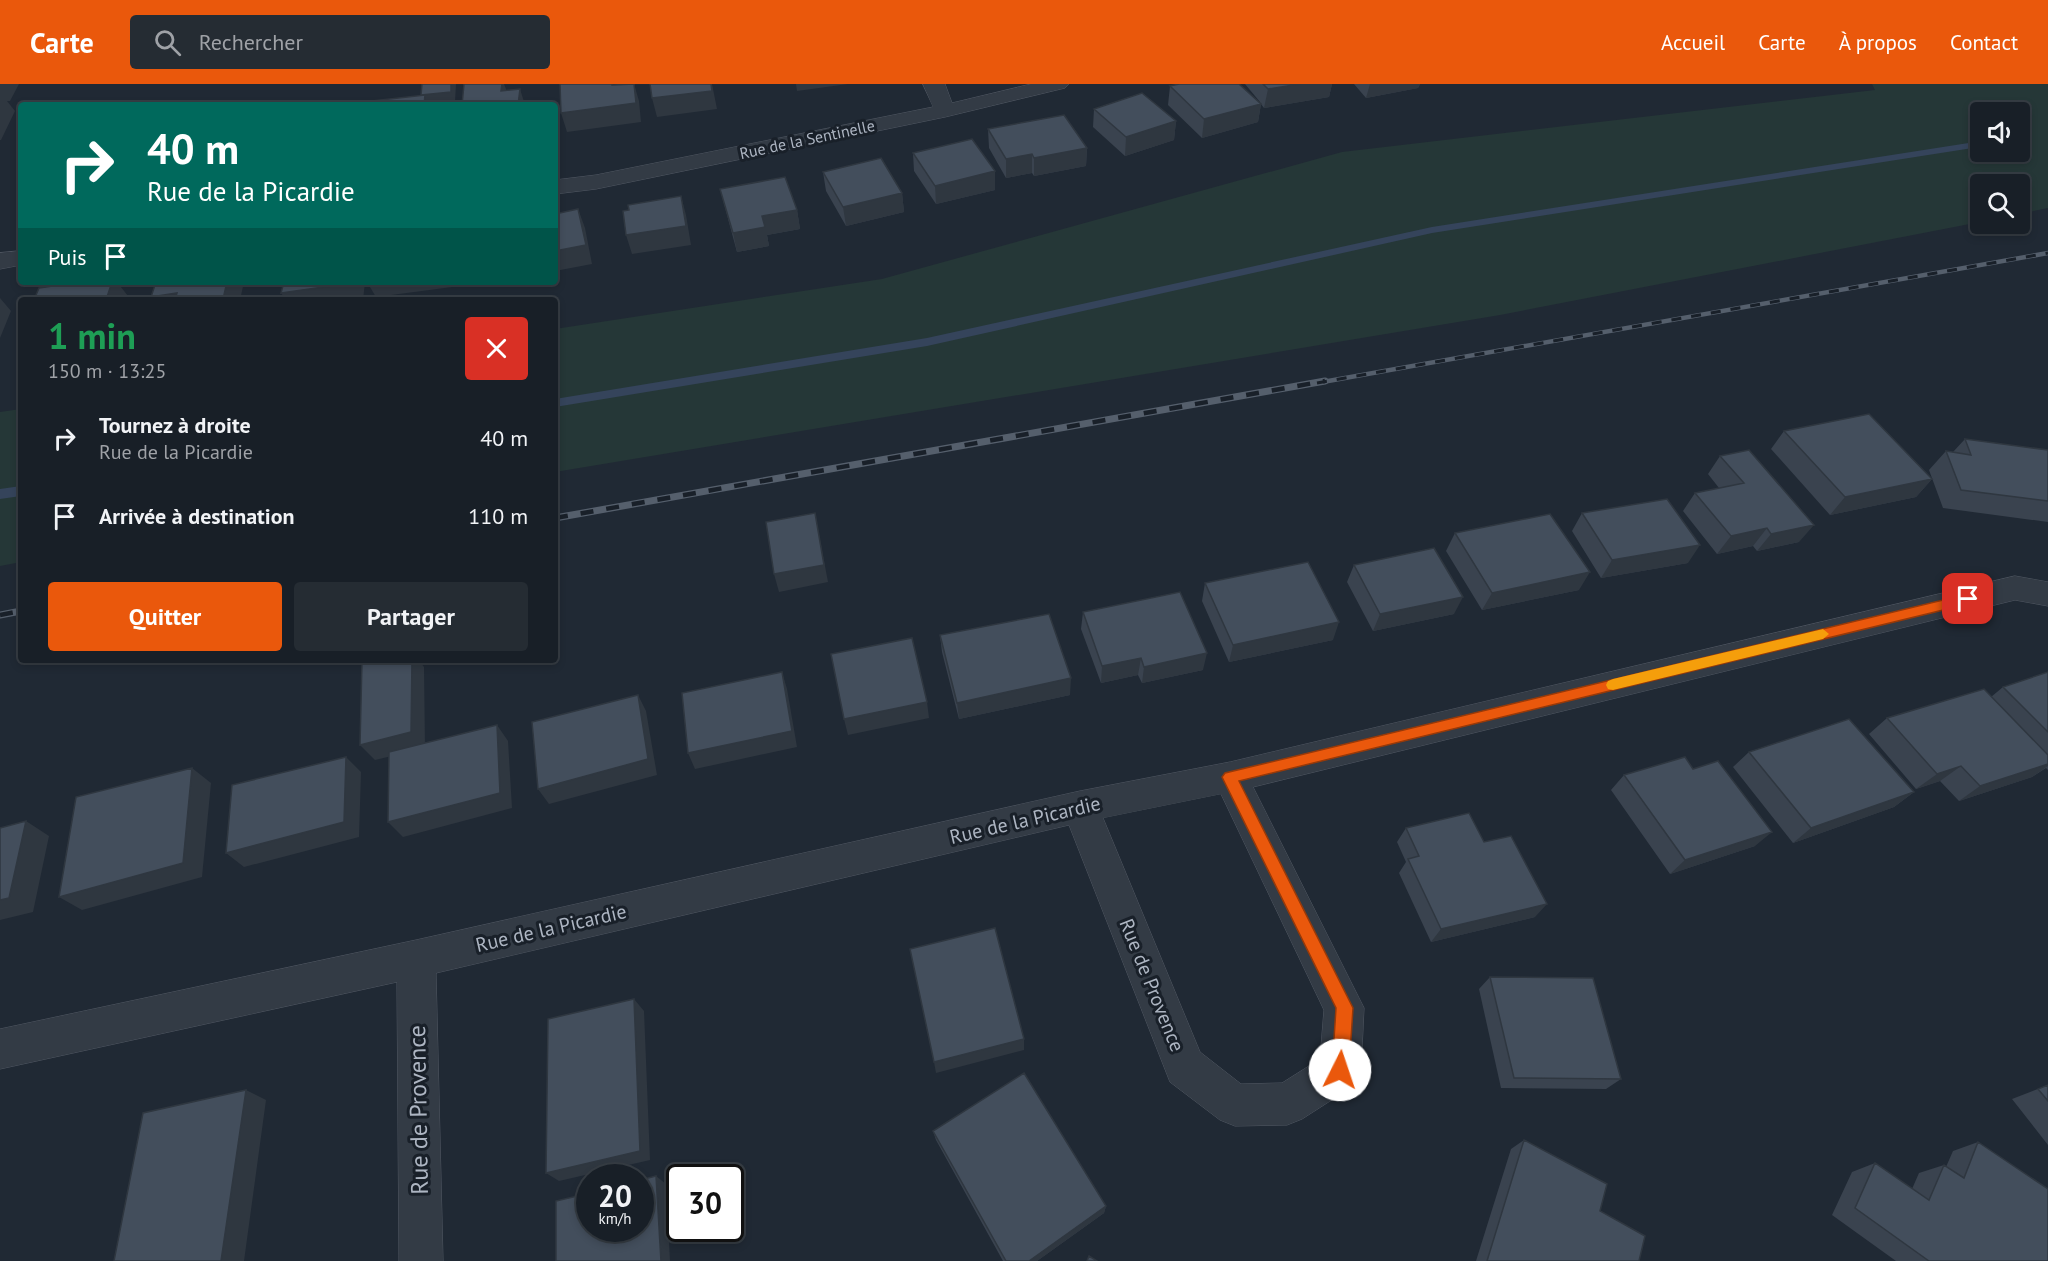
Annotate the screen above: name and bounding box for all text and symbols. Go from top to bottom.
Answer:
search box [130,15,550,69]
text: Carte [30,24,94,61]
icon: search [151,26,184,59]
text: Rechercher [199,28,303,56]
text: Accueil [1661,29,1725,56]
text: Carte [1758,29,1806,56]
text: À propos [1839,29,1917,56]
text: Contact [1950,29,2018,56]
map controls [1970,102,2030,234]
button: sound [1970,102,2030,162]
street label: Rue de la Sentinelle [738,115,876,163]
text: 40 m [147,121,239,176]
icon: right [48,126,126,204]
text: Rue de la Picardie [147,174,355,208]
button: search [1970,174,2030,234]
icon: arrive [99,240,132,273]
text: Puis [48,243,87,271]
text: 1 min [48,312,136,359]
button: close [465,317,528,380]
text: 150 m · 13:25 [48,358,166,384]
text: Tournez à droite [99,411,251,439]
icon: right [48,422,81,455]
text: 40 m [480,424,528,452]
text: Rue de la Picardie [99,439,253,465]
icon: arrive [48,500,81,533]
text: Arrivée à destination [99,502,295,530]
text: 110 m [468,502,528,530]
pin [1942,573,1993,624]
button: Quitter [48,582,282,651]
button: Partager [294,582,528,651]
icon: arrive [1951,582,1984,615]
street label: Rue de la Picardie [947,790,1103,850]
street label: Rue de la Picardie [473,898,629,958]
street label: Rue de Provence [1113,915,1191,1055]
street label: Rue de Provence [401,1025,435,1195]
position arrow [1308,1038,1372,1102]
speed limit sign: 30 [666,1164,744,1242]
text: 20 [598,1176,632,1215]
text: km/h [599,1209,631,1228]

